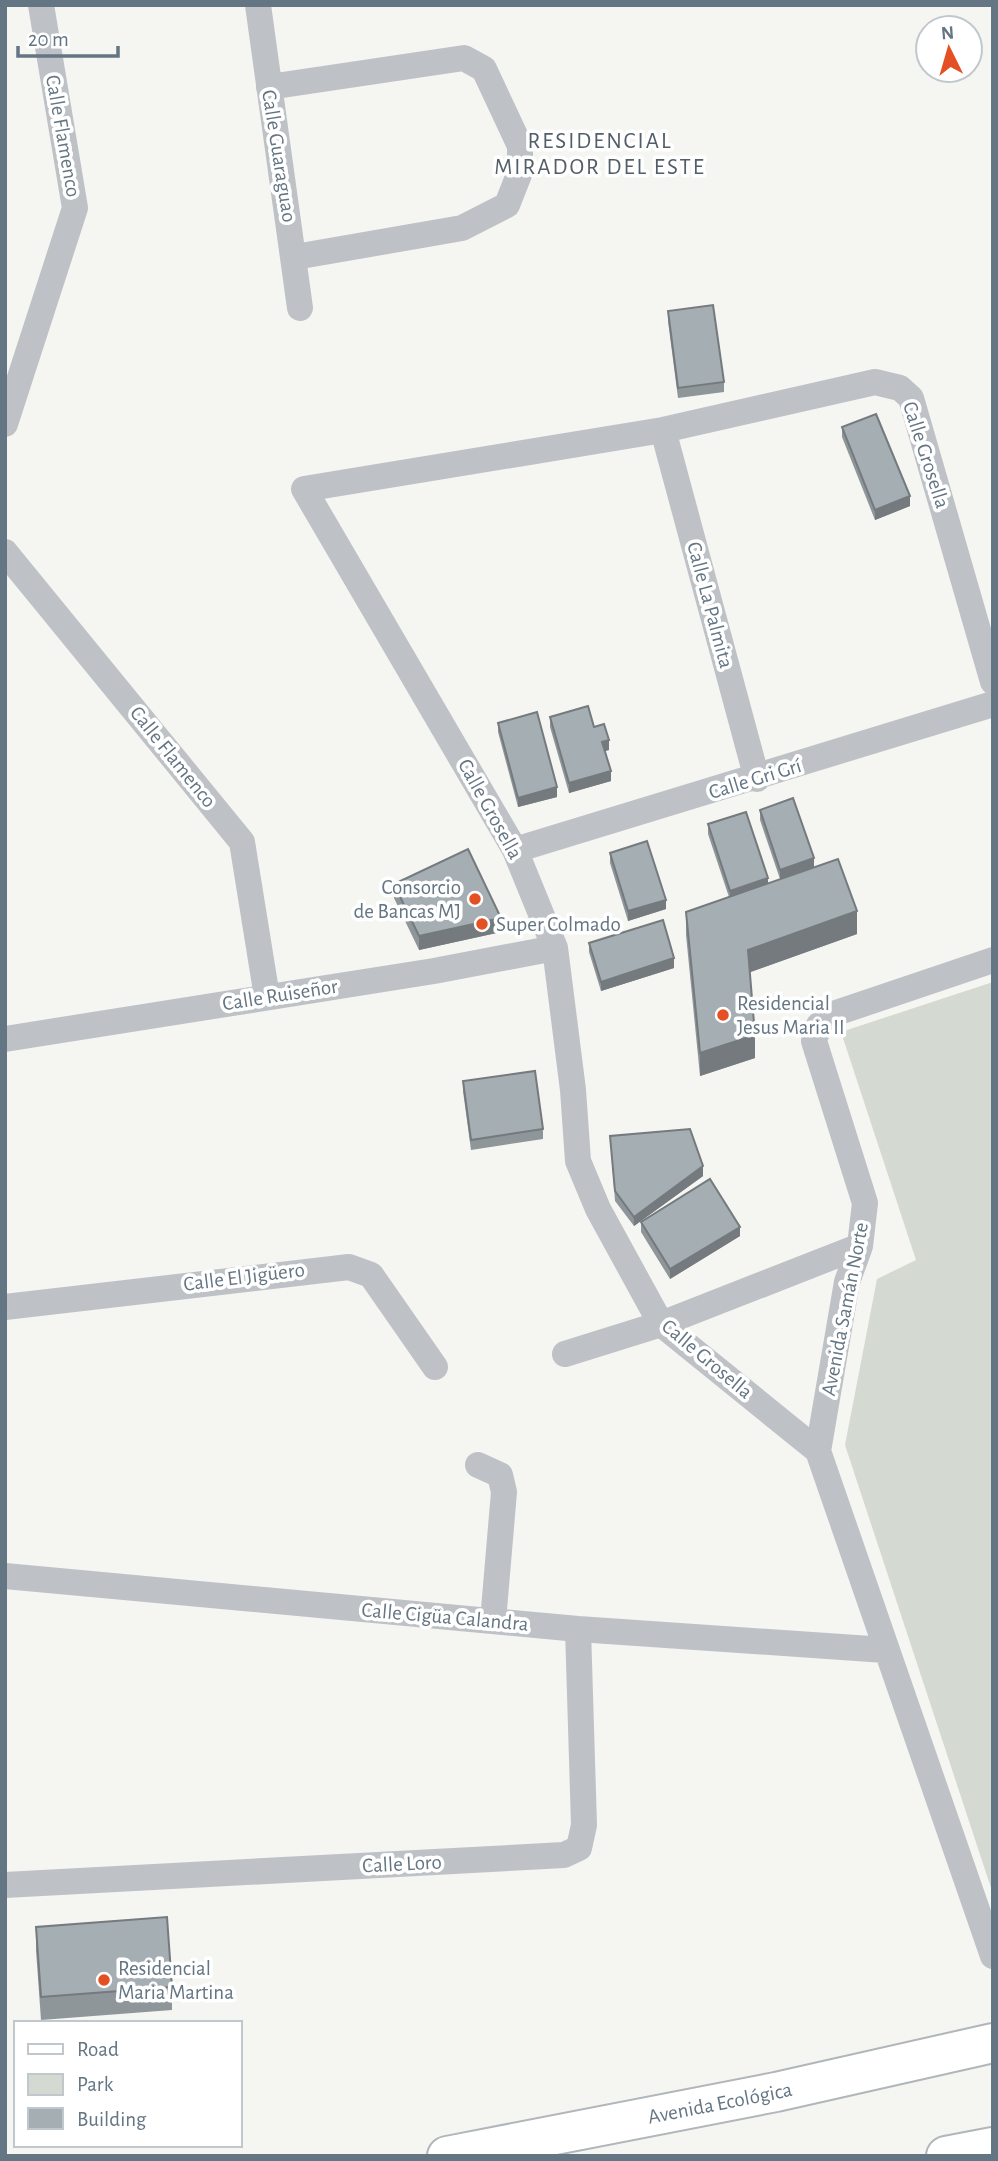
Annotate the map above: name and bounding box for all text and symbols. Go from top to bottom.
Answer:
scale bar [18,14,117,58]
north arrow [914,14,984,84]
text: N [940,24,955,44]
text: 20 m [28,29,69,50]
street label: Calle Flamenco [42,73,84,199]
street label: Calle Guaraguao [258,88,300,224]
district label: RESIDENCIAL MIRADOR DEL ESTE [494,130,706,179]
street label: Calle Grosella [899,399,953,511]
street label: Calle La Palmita [683,540,737,671]
street label: Calle Flamenco [126,702,220,812]
street label: Calle Grosella [454,755,526,863]
street label: Calle Gri Grí [706,755,805,803]
place label: Consorcio de Bancas MJ [353,877,461,922]
marker: Consorcio de Bancas MJ [467,891,483,907]
place label: Super Colmado [496,914,621,935]
marker: Super Colmado [474,916,490,932]
street label: Calle Ruiseñor [221,975,339,1014]
place label: Residencial Jesus Maria II [737,993,845,1038]
marker: Residencial Jesus Maria II [715,1007,731,1023]
street label: Avenida Samán Norte [818,1220,872,1398]
street label: Calle El Jigüero [182,1259,306,1295]
street label: Calle Grosella [658,1315,756,1403]
street label: Calle Cigüa Calandra [361,1599,530,1635]
street label: Calle Loro [362,1851,442,1877]
place label: Residencial Maria Martina [118,1958,234,2003]
marker: Residencial Maria Martina [96,1972,112,1988]
legend [14,2021,242,2147]
text: Road [77,2039,119,2060]
text: Park [77,2074,114,2095]
street label: Avenida Ecológica [646,2078,794,2127]
text: Building [77,2109,147,2130]

